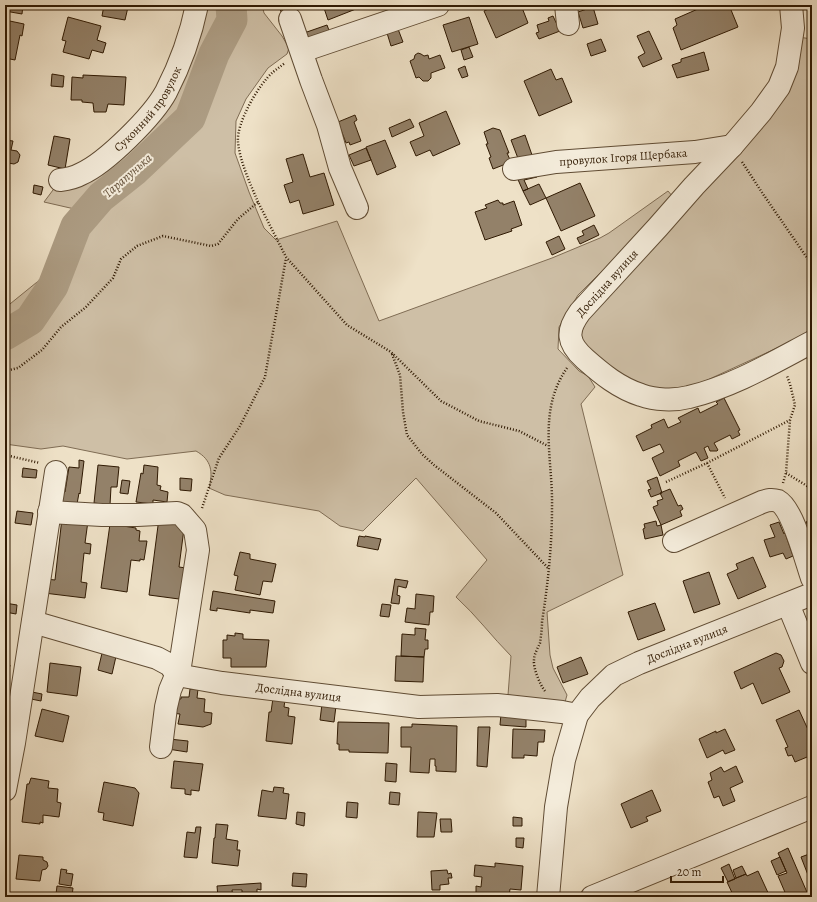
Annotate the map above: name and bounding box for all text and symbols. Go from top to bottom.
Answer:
street label: Суконний провулок [111,64,185,155]
street label: провулок Ігоря Щербака [559,145,688,170]
water label: Тарапунька [99,149,155,201]
street label: Дослідна вулиця [572,246,642,320]
street label: Дослідна вулиця [644,620,730,667]
street label: Дослідна вулиця [255,679,342,705]
scale bar [671,858,723,884]
text: 20 m [677,864,701,880]

